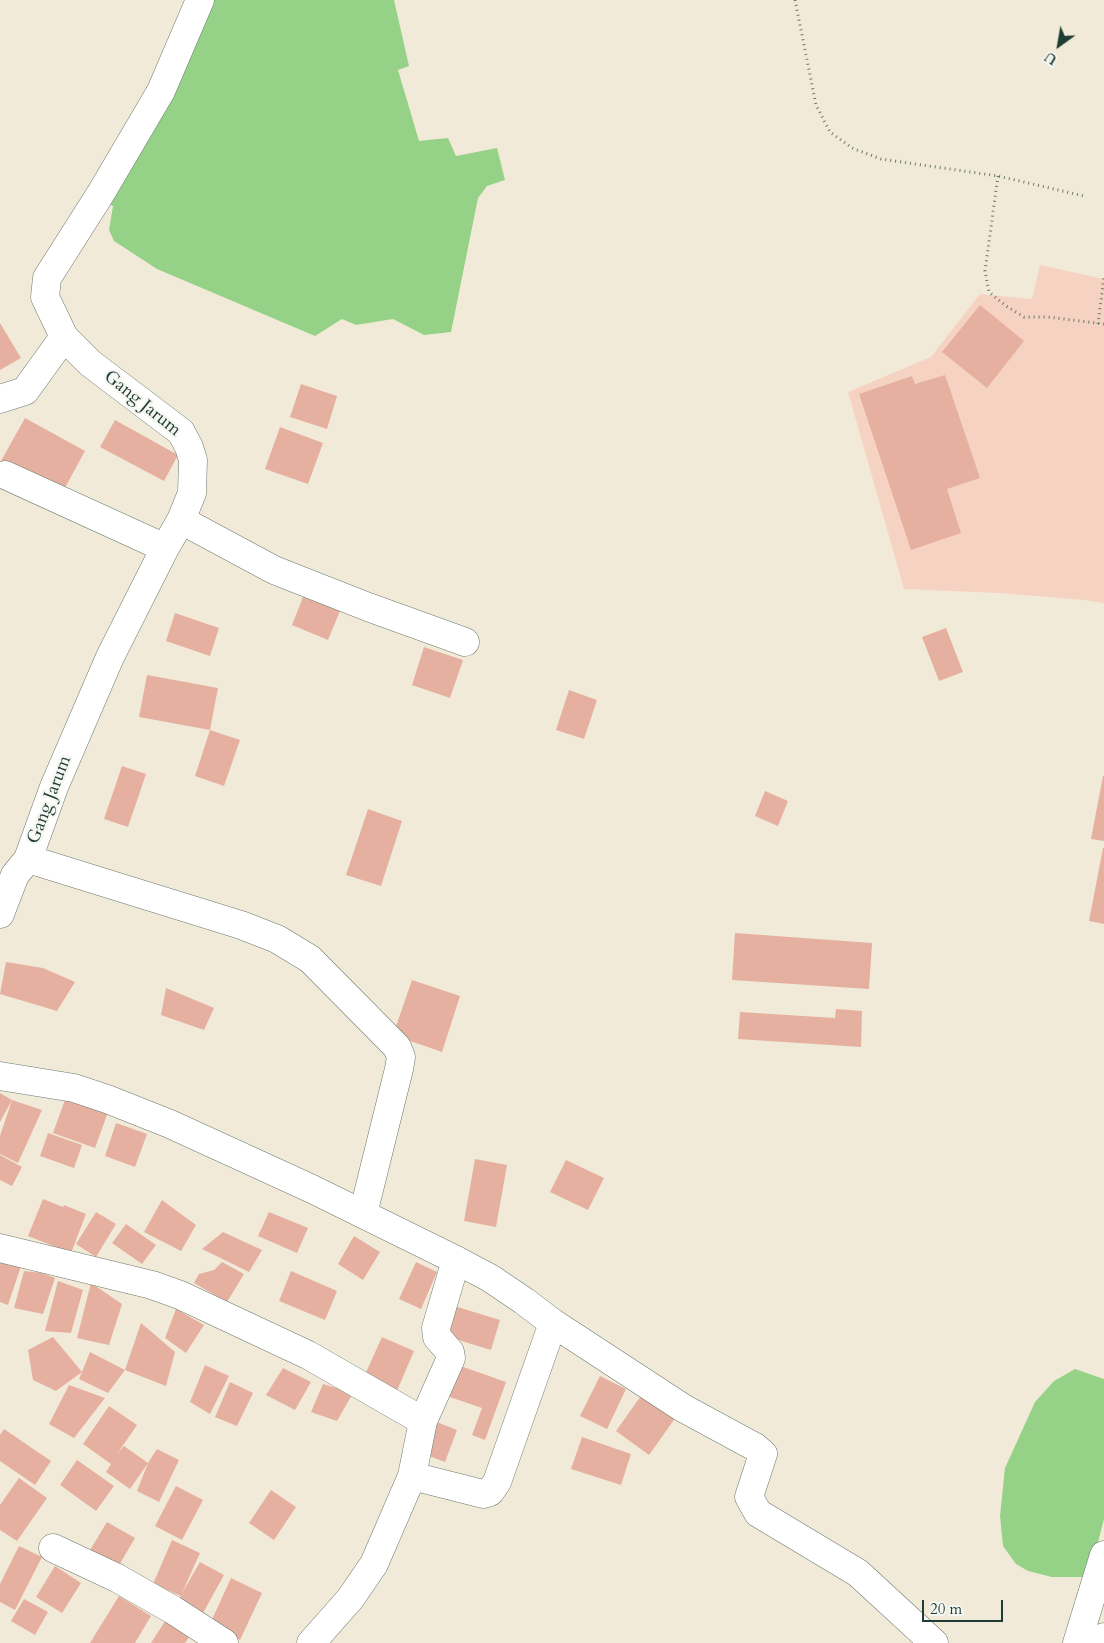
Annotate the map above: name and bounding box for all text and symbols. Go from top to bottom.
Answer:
north arrow [1034,20,1084,70]
text: U [1041,47,1061,69]
street label: Gang Jarum [99,366,185,442]
street label: Gang Jarum [23,753,77,847]
scale bar [924,1590,1005,1622]
text: 20 m [930,1599,962,1619]

